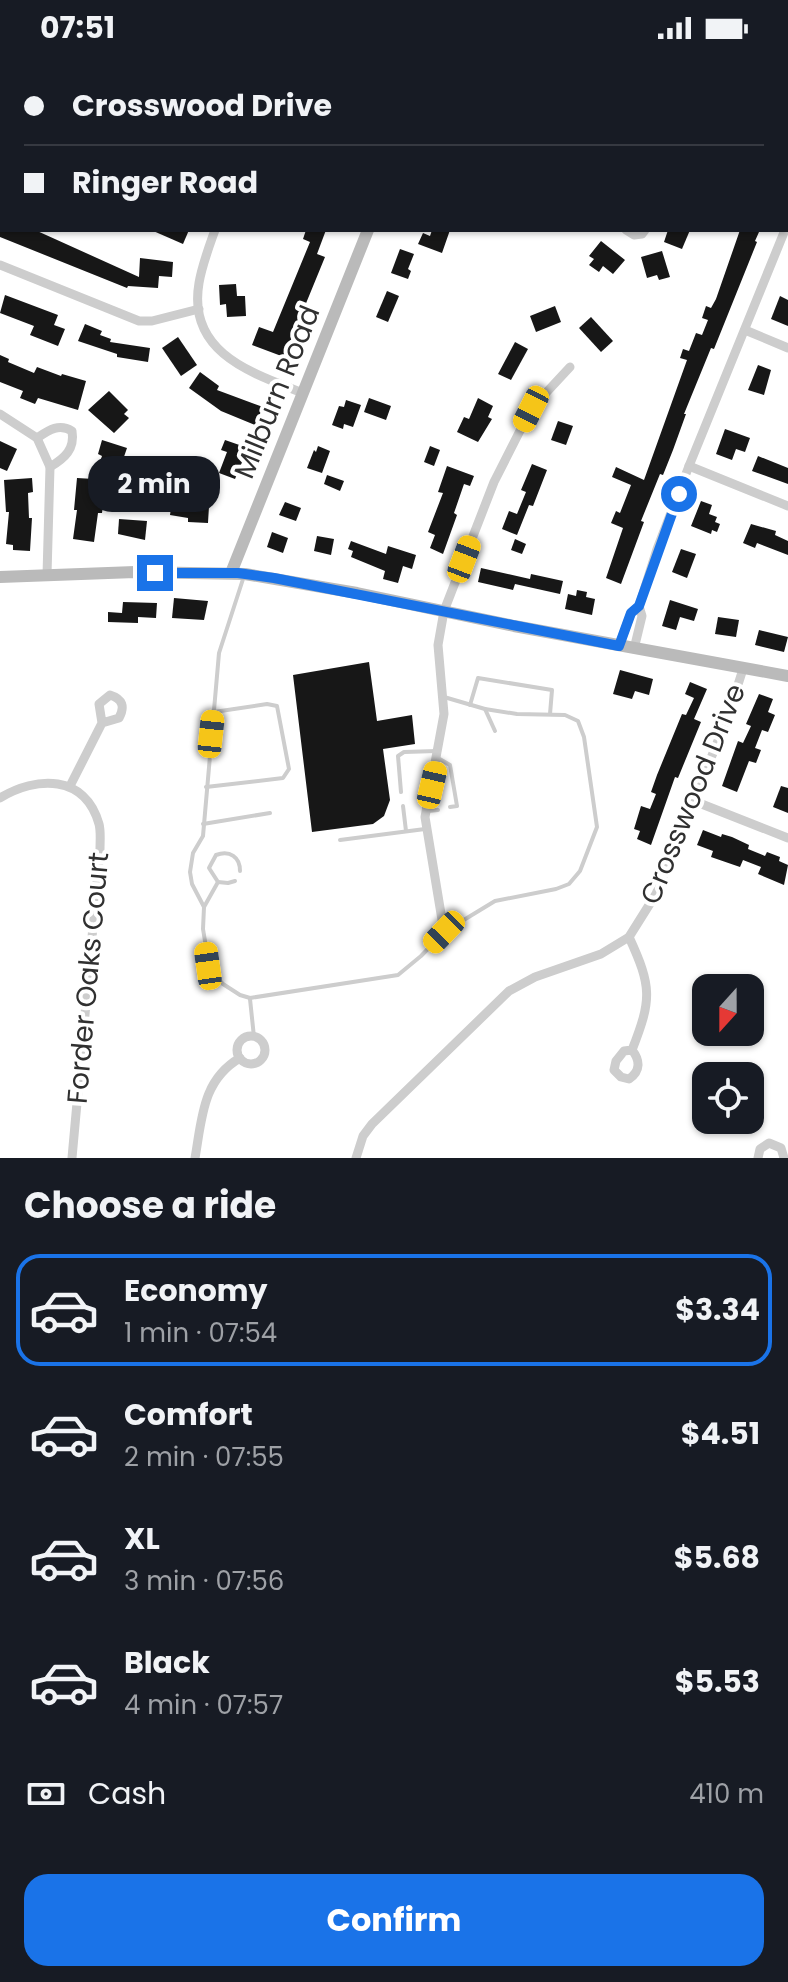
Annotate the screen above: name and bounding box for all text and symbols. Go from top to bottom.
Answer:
text: 07:51 [40,6,115,49]
text: Crosswood Drive [72,84,332,127]
text: Ringer Road [72,161,258,204]
street label: Milburn Road [225,300,329,484]
car [509,382,553,436]
callout: 2 min [89,457,221,513]
text: 2 min [117,466,191,502]
route start [661,476,697,512]
car [444,532,484,586]
route end [137,555,173,591]
street label: Crosswood Drive [631,678,755,910]
car [197,709,225,759]
car [415,759,449,811]
street label: Forder Oaks Court [58,851,118,1105]
car [419,906,469,958]
car [193,941,223,991]
north arrow [692,974,764,1046]
map controls [692,974,764,1134]
button: locate [692,1062,764,1134]
text: Choose a ride [24,1180,276,1231]
text: Economy [124,1269,268,1312]
icon: car [28,1274,100,1346]
text: $3.34 [675,1288,760,1331]
text: 1 min · 07:54 [124,1315,277,1351]
text: Comfort [124,1393,253,1436]
icon: car [28,1398,100,1470]
text: $4.51 [681,1412,760,1455]
text: 2 min · 07:55 [124,1439,284,1475]
text: XL [124,1517,160,1560]
icon: car [28,1522,100,1594]
text: $5.68 [674,1536,760,1579]
text: 3 min · 07:56 [124,1563,284,1599]
text: Black [124,1641,210,1684]
icon: car [28,1646,100,1718]
text: $5.53 [675,1660,760,1703]
text: 4 min · 07:57 [124,1687,283,1723]
icon: cash [24,1772,68,1816]
text: Cash [88,1772,166,1815]
text: 410 m [689,1776,764,1812]
button: Confirm [24,1874,764,1966]

